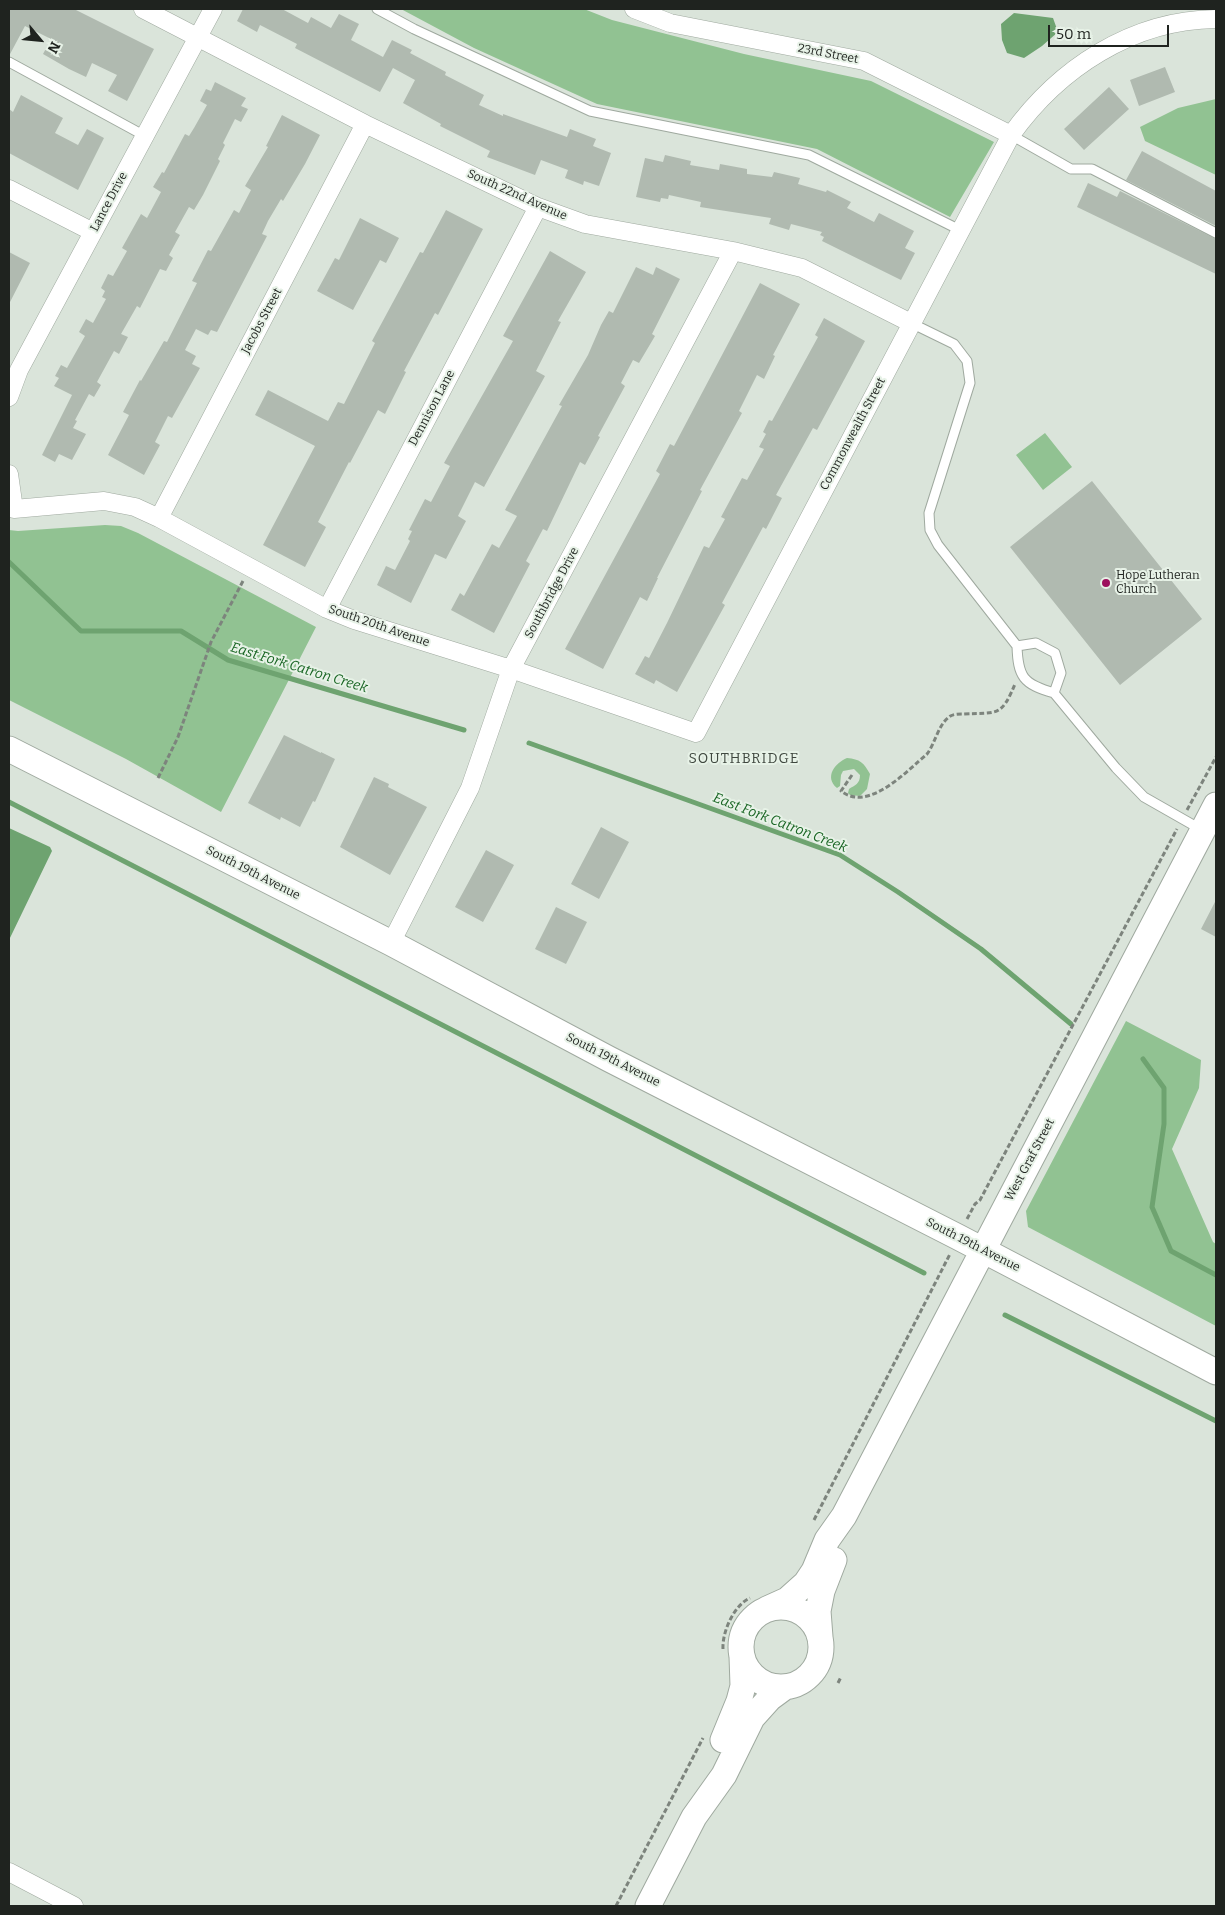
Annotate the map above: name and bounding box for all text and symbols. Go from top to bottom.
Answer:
north arrow [15,15,65,65]
scale bar [1050,15,1171,47]
text: 50 m [1056,25,1091,43]
text: N [44,39,64,56]
street label: 23rd Street [796,41,860,67]
street label: South 22nd Avenue [465,166,569,224]
street label: Lance Drive [87,170,131,234]
street label: Jacobs Street [239,286,285,356]
street label: Dennison Lane [406,368,458,448]
street label: Commonwealth Street [817,375,889,493]
street label: Southbridge Drive [522,545,582,641]
place label: Hope Lutheran Church [1116,569,1200,597]
marker: Hope Lutheran Church [1100,577,1112,589]
street label: South 20th Avenue [327,602,431,650]
water label: East Fork Catron Creek [228,639,370,697]
district label: SOUTHBRIDGE [687,751,801,767]
water label: East Fork Catron Creek [710,790,850,856]
street label: South 19th Avenue [204,843,302,903]
street label: South 19th Avenue [564,1030,662,1090]
street label: West Graf Street [1002,1116,1058,1204]
street label: South 19th Avenue [924,1215,1022,1275]

